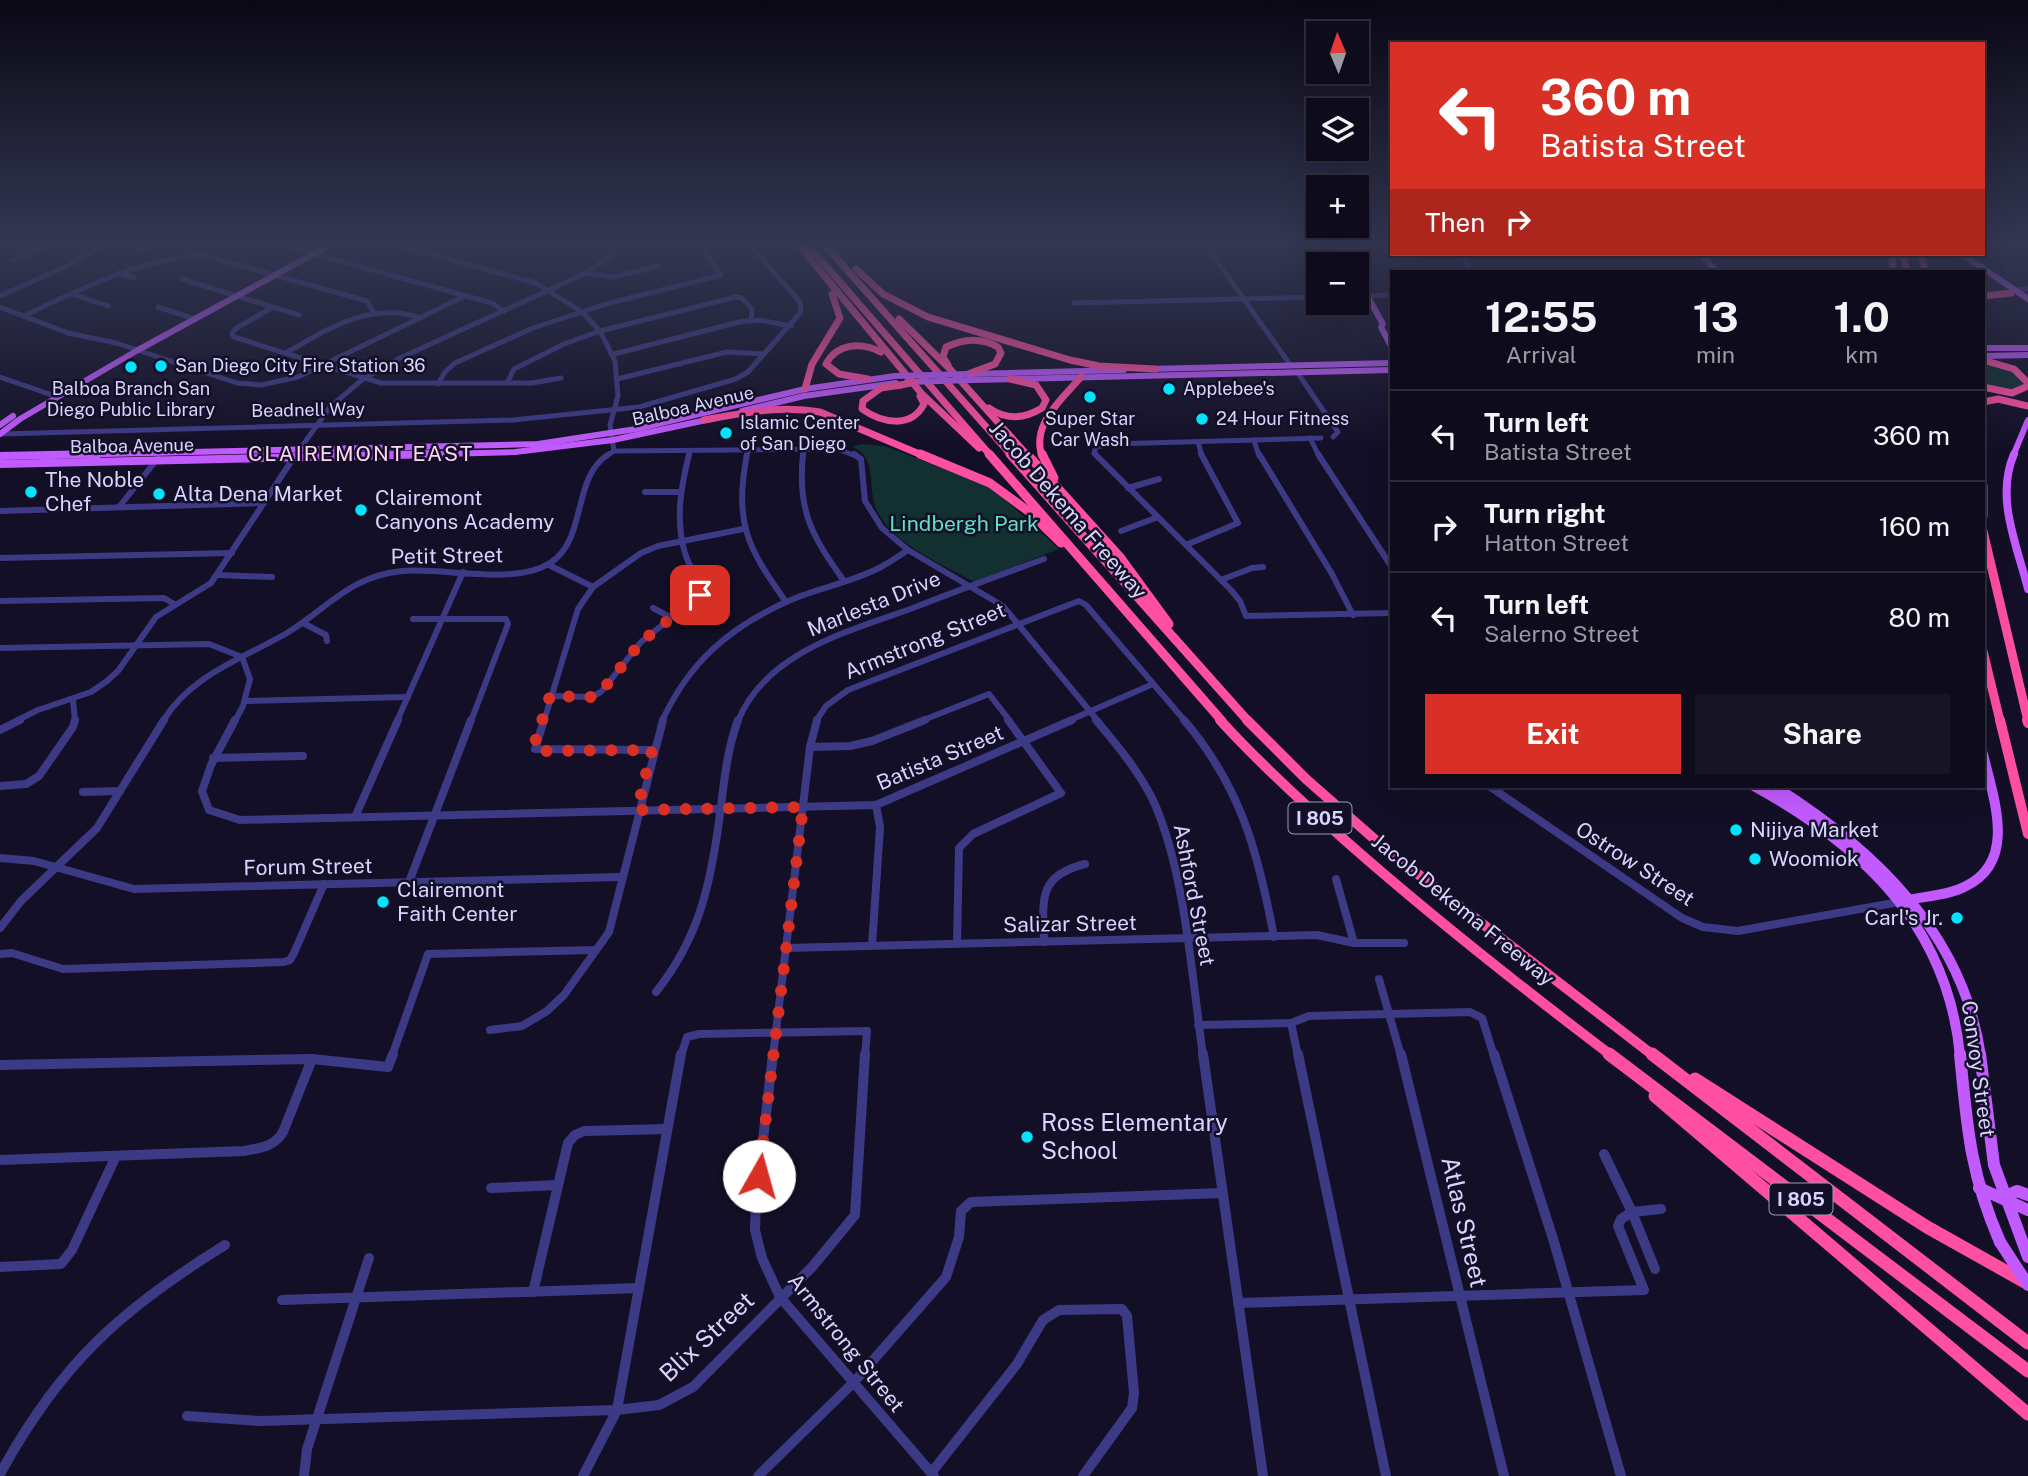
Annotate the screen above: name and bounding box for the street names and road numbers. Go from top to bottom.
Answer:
street label: Balboa Avenue [630,381,756,430]
street label: Beadnell Way [251,398,365,421]
street label: Jacob Dekema Freeway [984,416,1153,604]
street label: Balboa Avenue [70,434,194,457]
street label: Petit Street [390,542,503,569]
street label: Marlesta Drive [804,565,944,642]
street label: Armstrong Street [841,597,1009,684]
street label: Batista Street [873,720,1007,795]
road number: I 805 [1288,803,1352,834]
street label: Ostrow Street [1571,816,1699,911]
street label: Ashford Street [1168,822,1221,968]
street label: Jacob Dekema Freeway [1367,828,1560,991]
street label: Forum Street [243,853,373,880]
street label: Salizar Street [1003,910,1137,937]
street label: Convoy Street [1957,999,2000,1139]
street label: Atlas Street [1436,1154,1494,1290]
road number: I 805 [1770,1184,1832,1214]
street label: Armstrong Street [783,1268,910,1417]
street label: Blix Street [653,1286,759,1387]

